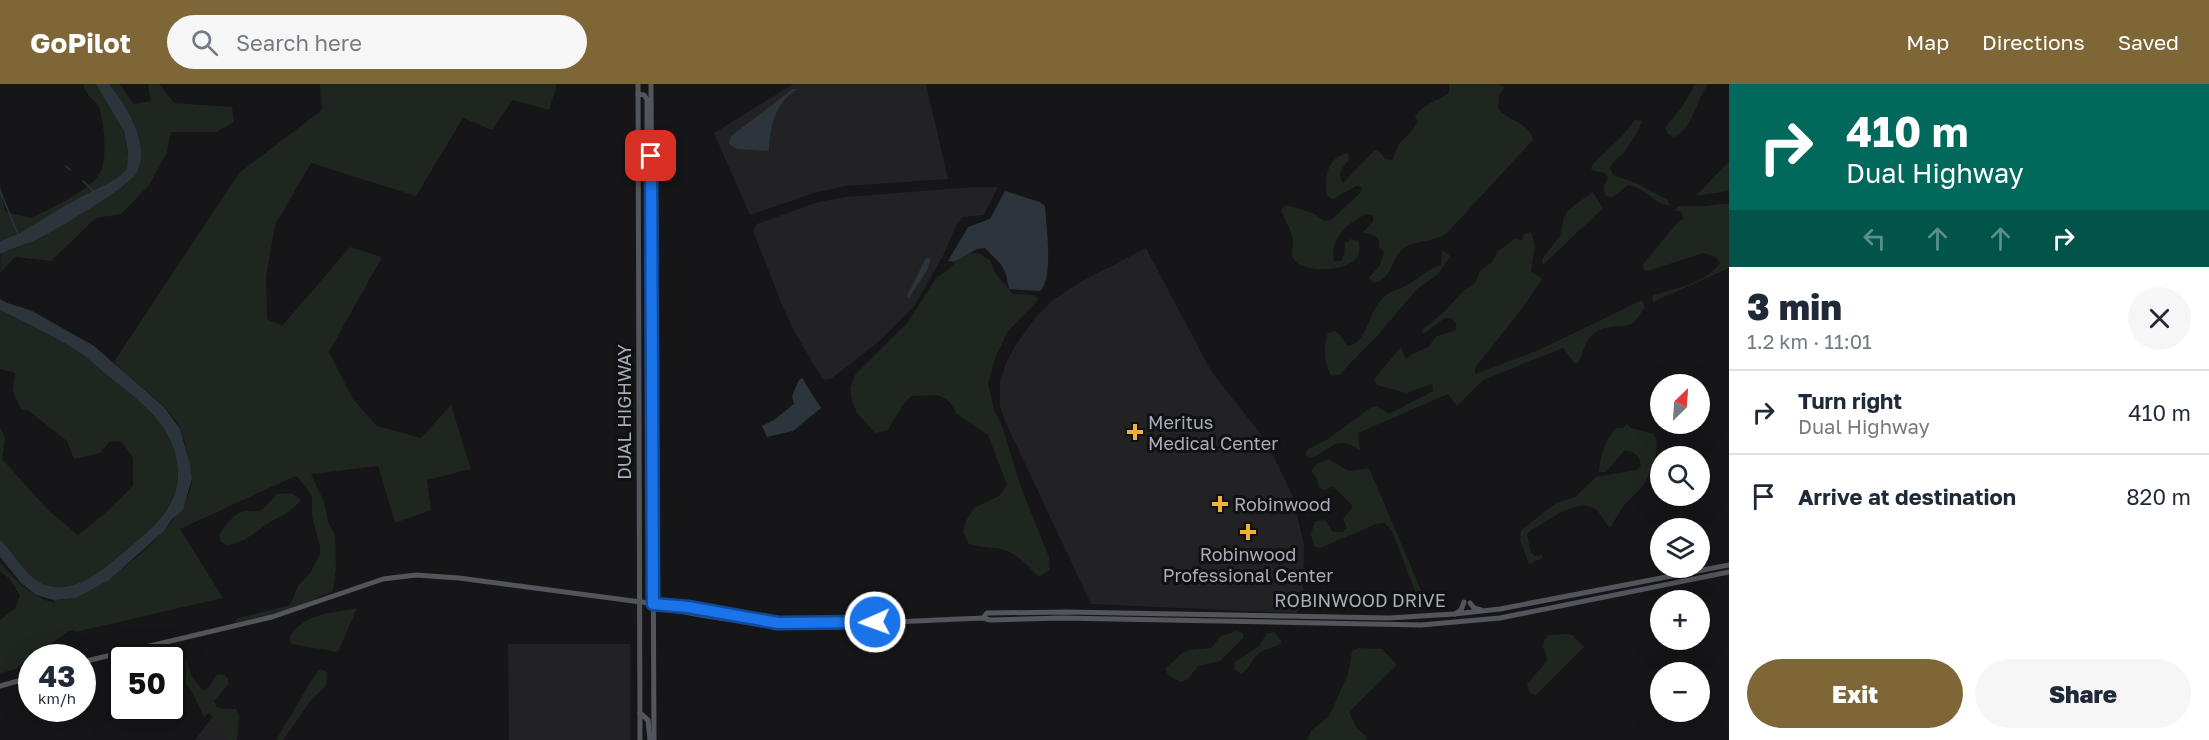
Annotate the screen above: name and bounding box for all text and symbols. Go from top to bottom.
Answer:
search box [167,15,587,69]
text: GoPilot [30,26,131,59]
icon: search [188,26,221,59]
text: Search here [236,29,362,56]
text: Map [1906,29,1949,55]
text: Directions [1982,29,2085,55]
text: Saved [2118,29,2179,55]
text: 410 m [1846,106,1968,156]
icon: right [1747,108,1825,186]
pin [625,130,676,181]
icon: arrive [634,139,667,172]
text: Dual Highway [1846,157,2024,189]
icon: left [1858,222,1891,255]
icon: ahead [1921,222,1954,255]
icon: ahead [1984,222,2017,255]
icon: right [2047,222,2080,255]
text: 3 min [1747,285,1842,328]
button: close [2128,287,2191,350]
text: 1.2 km · 11:01 [1747,329,1872,353]
street label: DUAL HIGHWAY [613,344,635,480]
north arrow [1650,374,1710,434]
map controls [1650,374,1710,722]
text: Turn right [1798,387,1902,414]
icon: right [1747,396,1780,429]
text: 410 m [2128,399,2191,426]
place label: Meritus Medical Center [1148,411,1278,454]
text: Dual Highway [1798,414,1930,438]
marker: Meritus Medical Center [1126,423,1144,441]
button: search [1650,446,1710,506]
icon: arrive [1747,480,1780,513]
text: Arrive at destination [1798,483,2016,510]
text: 820 m [2126,483,2191,510]
place label: Robinwood [1234,493,1331,515]
marker: Robinwood [1211,495,1229,513]
button: layers [1650,518,1710,578]
marker: Robinwood Professional Center [1239,523,1257,541]
place label: Robinwood Professional Center [1163,543,1333,586]
street label: ROBINWOOD DRIVE [1274,589,1446,611]
position arrow [843,590,907,654]
button: + [1650,590,1710,650]
speed limit sign: 50 [108,644,186,722]
text: 43 [38,658,76,694]
button: Exit [1747,659,1963,728]
button: Share [1975,659,2191,728]
button: − [1650,662,1710,722]
text: km/h [38,689,76,707]

